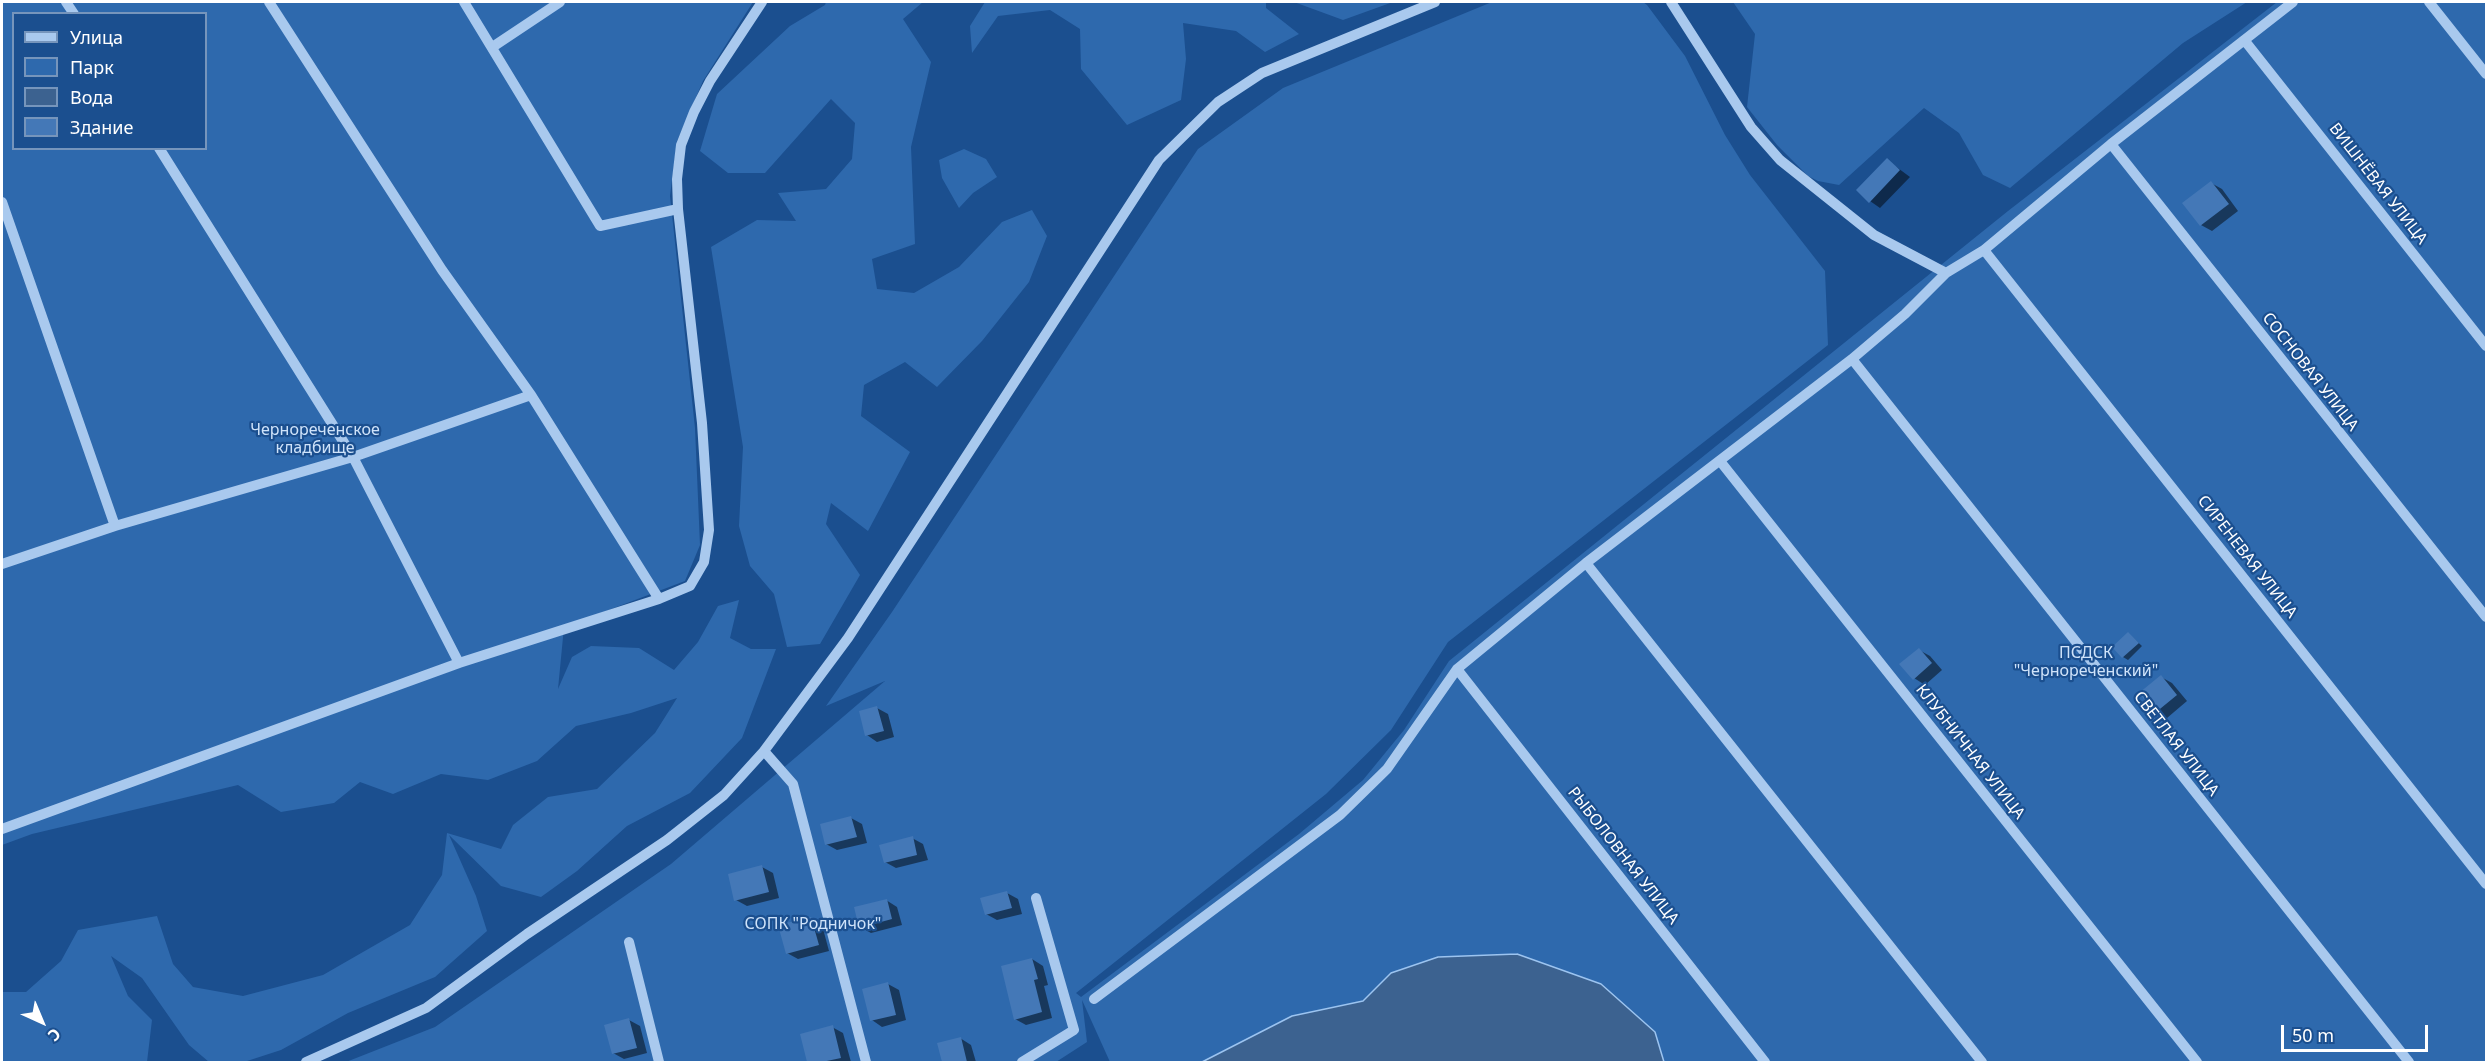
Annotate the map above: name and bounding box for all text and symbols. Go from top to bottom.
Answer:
legend [12,12,207,150]
text: Улица [70,25,123,49]
text: Парк [70,55,114,79]
text: Вода [70,85,113,109]
text: Здание [70,115,133,139]
street label: ВИШНЁВАЯ УЛИЦА [2325,120,2431,248]
street label: СОСНОВАЯ УЛИЦА [2258,309,2362,435]
park label: Чернореченское кладбище [250,420,380,458]
street label: СИРЕНЕВАЯ УЛИЦА [2193,492,2301,622]
park label: ПСДСК "Чернореченский" [2014,643,2158,681]
street label: КЛУБНИЧНАЯ УЛИЦА [1911,681,2029,823]
street label: СВЕТЛАЯ УЛИЦА [2129,688,2223,800]
street label: РЫБОЛОВНАЯ УЛИЦА [1563,783,1683,929]
park label: СОПК "Родничок" [745,914,881,934]
north arrow [12,992,72,1052]
scale bar [2284,1013,2431,1051]
text: С [43,1023,66,1046]
text: 50 m [2292,1023,2334,1047]

